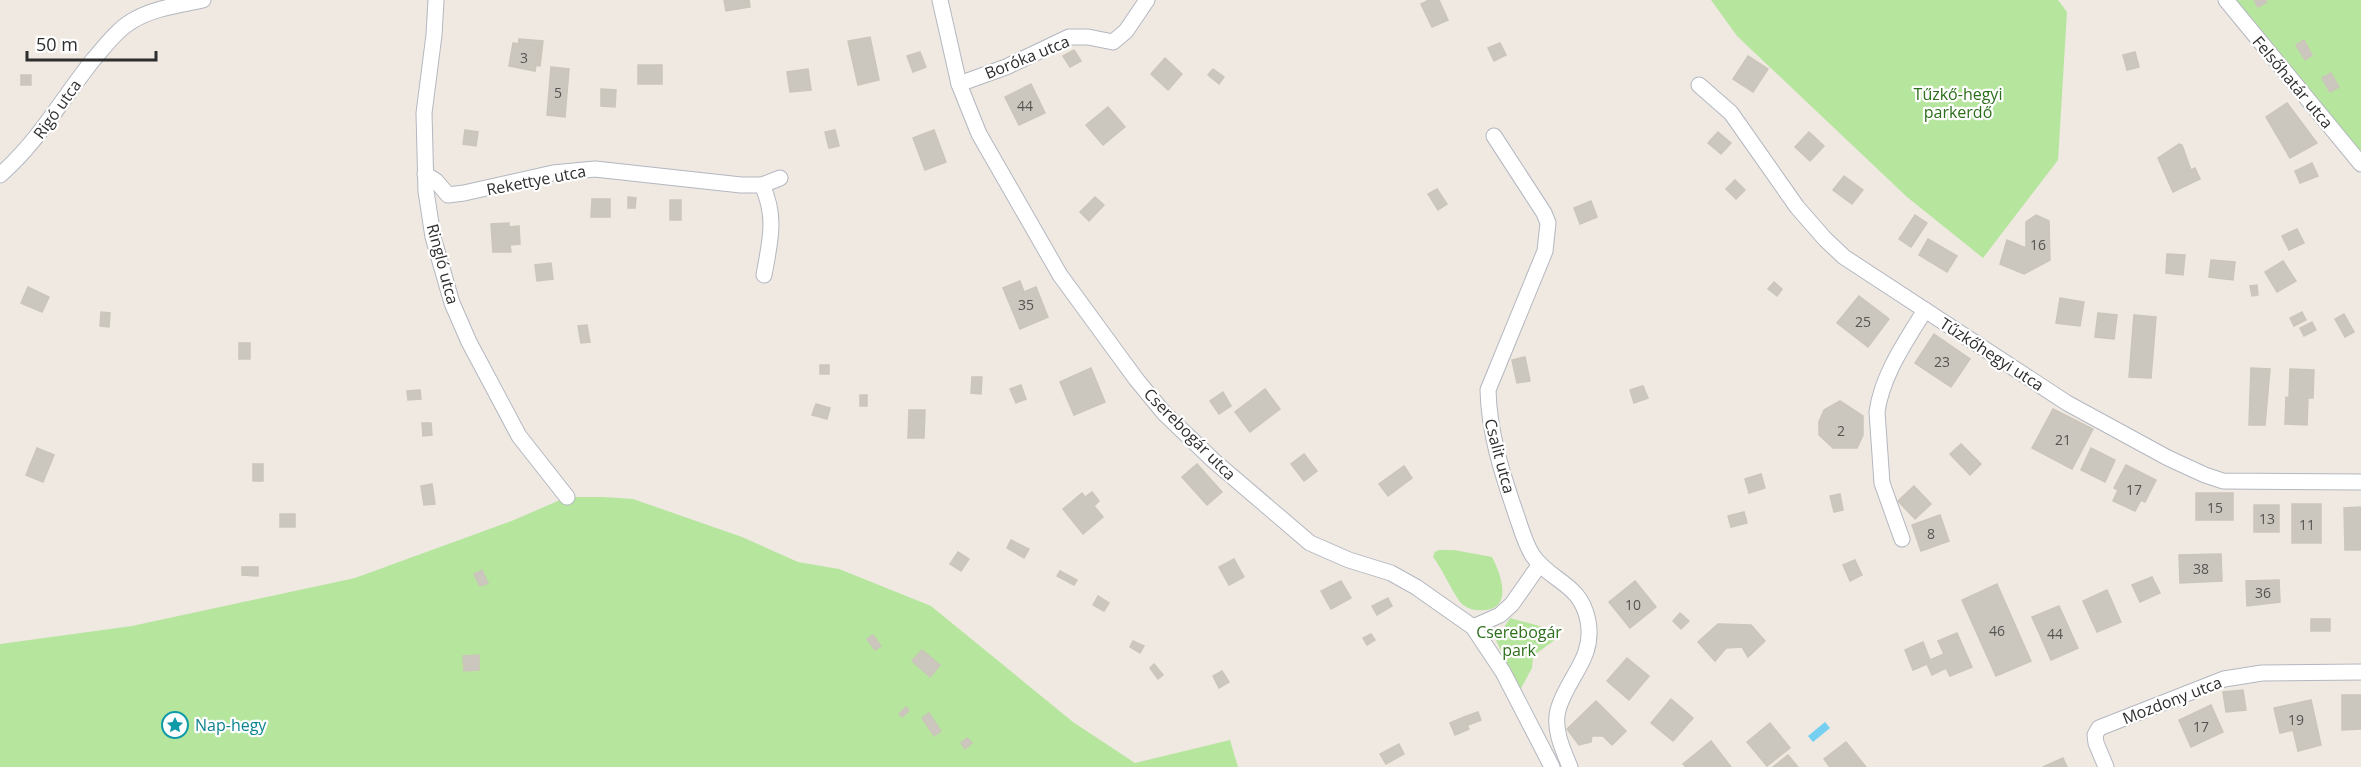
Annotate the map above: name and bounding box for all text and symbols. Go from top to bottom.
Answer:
scale bar [27,24,156,62]
street label: Boróka utca [981,30,1073,84]
street label: Felsőhatár utca [2248,31,2338,133]
text: 50 m [36,32,78,56]
house number: 3 [520,48,528,67]
street label: Rigó utca [28,75,86,143]
house number: 5 [554,83,562,102]
park label: Tűzkő-hegyi parkerdő [1914,83,2002,123]
house number: 44 [1017,96,1033,115]
street label: Rekettye utca [484,160,588,200]
street label: Ringló utca [422,221,464,307]
house number: 16 [2030,235,2046,254]
house number: 35 [1018,295,1034,314]
house number: 25 [1855,312,1871,331]
street label: Tűzkőhegyi utca [1936,312,2048,396]
house number: 23 [1934,352,1950,371]
street label: Cserebogár utca [1139,383,1241,485]
street label: Csalit utca [1479,416,1521,496]
house number: 2 [1837,421,1845,440]
house number: 21 [2055,430,2071,449]
house number: 17 [2126,480,2142,499]
house number: 15 [2207,498,2223,517]
house number: 13 [2259,509,2275,528]
house number: 11 [2299,515,2315,534]
house number: 8 [1927,524,1935,543]
house number: 38 [2193,559,2209,578]
house number: 36 [2255,583,2271,602]
house number: 10 [1625,595,1641,614]
park label: Cserebogár park [1476,621,1562,661]
house number: 46 [1989,621,2005,640]
house number: 44 [2047,624,2063,643]
street label: Mozdony utca [2119,671,2225,729]
place icon: Nap-hegy [160,710,190,740]
house number: 19 [2288,710,2304,729]
place label: Nap-hegy [195,714,267,736]
house number: 17 [2193,717,2209,736]

